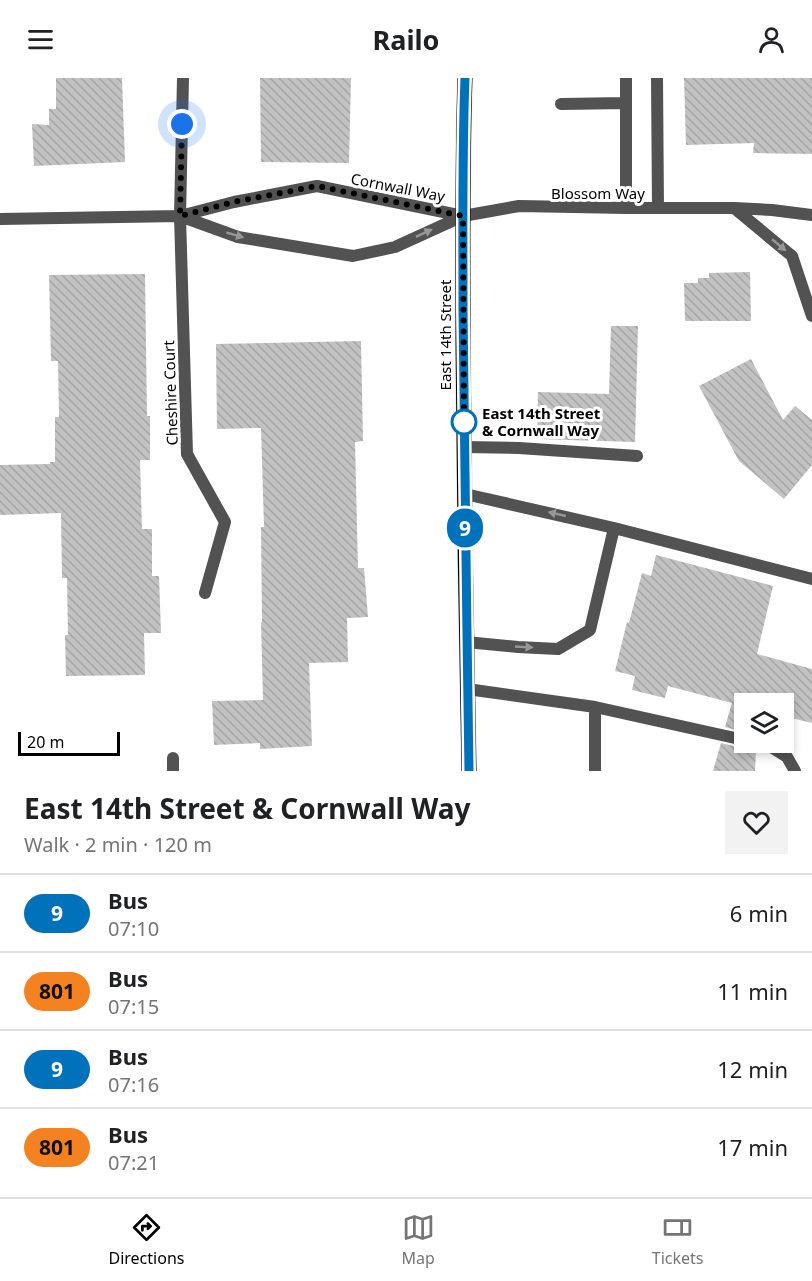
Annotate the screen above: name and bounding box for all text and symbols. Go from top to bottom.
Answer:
text: Railo [373,21,439,58]
icon: menu [24,23,57,56]
icon: person [755,23,788,56]
your location [167,109,197,139]
street label: Cornwall Way [349,168,447,206]
street label: Blossom Way [551,183,645,203]
one-way arrow [416,229,433,238]
one-way arrow [226,231,244,240]
one-way arrow [771,239,787,252]
street label: East 14th Street [435,279,455,390]
street label: Cheshire Court [158,339,182,446]
place label: East 14th Street & Cornwall Way [482,403,601,440]
marker: East 14th Street & Cornwall Way [451,409,477,435]
line badge: 9 [446,508,484,548]
one-way arrow [548,509,566,519]
text: 9 [459,514,471,542]
one-way arrow [515,643,534,652]
map controls [734,693,794,753]
button: layers [734,693,794,753]
scale bar [18,729,120,756]
text: 20 m [27,731,64,753]
text: East 14th Street & Cornwall Way [24,789,470,827]
button: heart [725,791,788,854]
text: Walk · 2 min · 120 m [24,831,212,858]
text: Bus [108,885,148,915]
text: 6 min [730,898,788,928]
text: 9 [51,899,63,927]
text: 07:10 [108,915,159,942]
text: Bus [108,963,148,993]
text: 11 min [717,976,788,1006]
text: 801 [39,977,75,1005]
text: 07:15 [108,993,159,1020]
text: Bus [108,1041,148,1071]
text: 12 min [717,1054,788,1084]
text: 9 [51,1055,63,1083]
text: 07:16 [108,1071,159,1098]
text: Bus [108,1119,148,1149]
text: 17 min [717,1132,788,1162]
text: 801 [39,1133,75,1161]
text: 07:21 [108,1149,159,1176]
tab: Directions [109,1211,184,1269]
tab: Map [401,1211,435,1269]
tab: Tickets [652,1211,703,1269]

